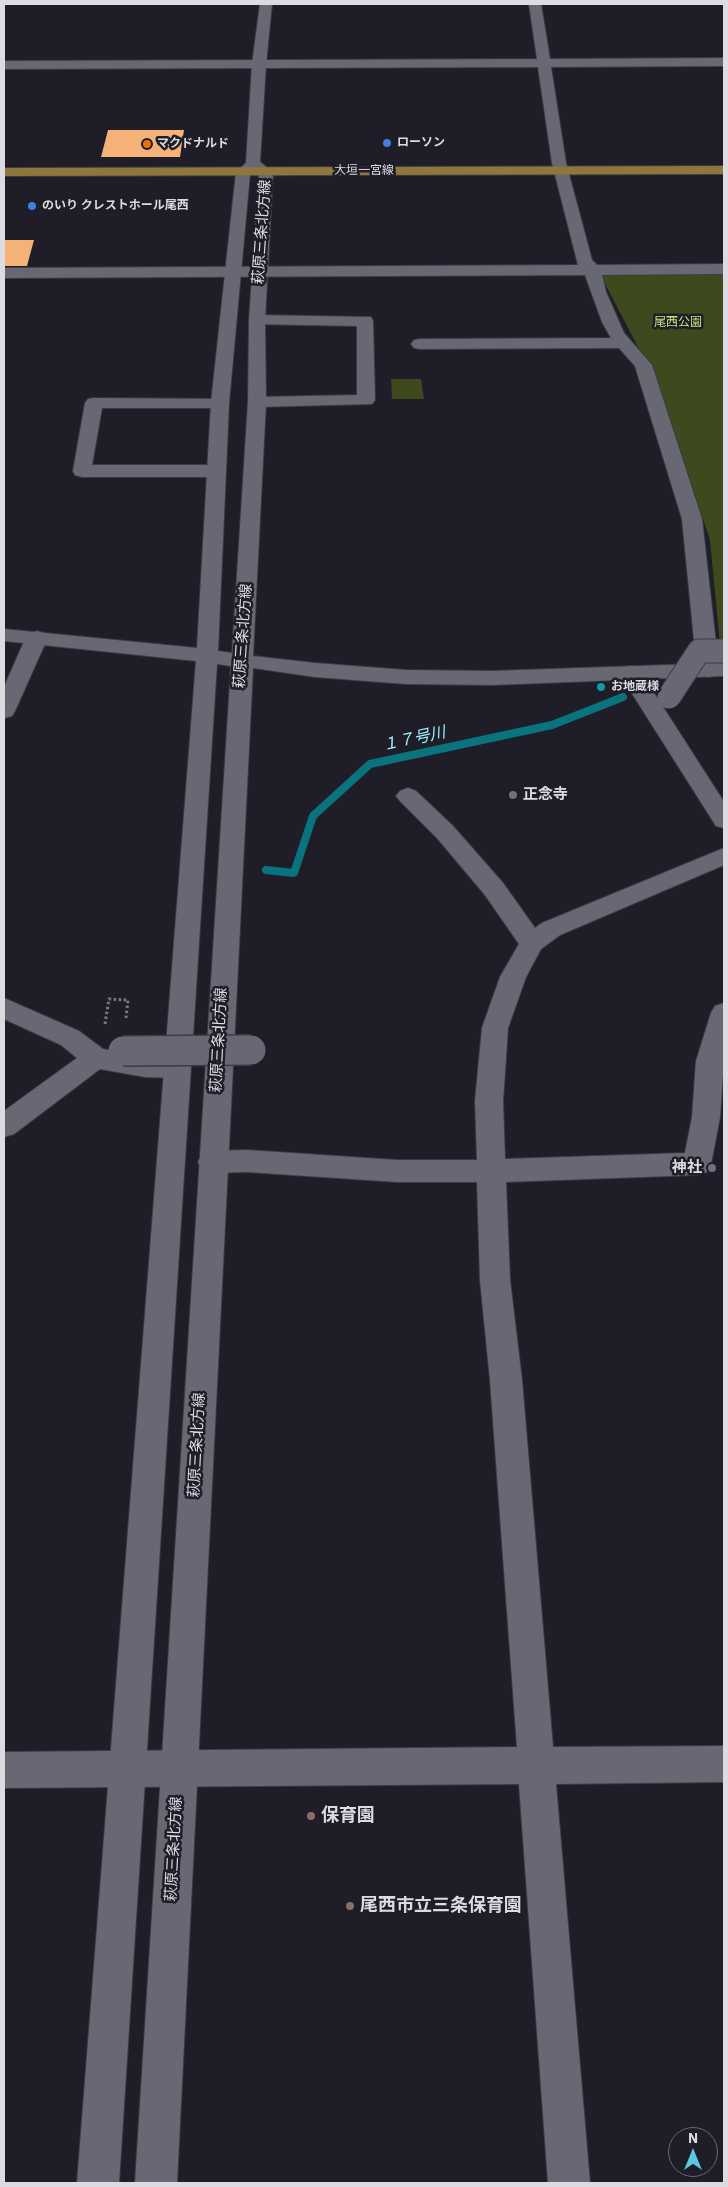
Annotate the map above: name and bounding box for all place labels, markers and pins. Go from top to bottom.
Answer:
place label: ローソン [397,136,445,150]
place label: マクドナルド [157,137,229,151]
marker: ローソン [381,137,393,149]
marker: マクドナルド [141,138,153,150]
place label: のいり クレストホール尾西 [42,199,189,213]
marker: のいり クレストホール尾西 [26,200,38,212]
place label: お地蔵様 [611,680,659,694]
marker: お地蔵様 [595,681,607,693]
place label: 正念寺 [523,786,568,804]
marker: 正念寺 [507,789,519,801]
place label: 神社 [672,1159,702,1177]
marker: 神社 [706,1162,718,1174]
place label: 保育園 [321,1805,375,1827]
marker: 保育園 [305,1810,317,1822]
place label: 尾西市立三条保育園 [360,1895,522,1917]
marker: 尾西市立三条保育園 [344,1900,356,1912]

